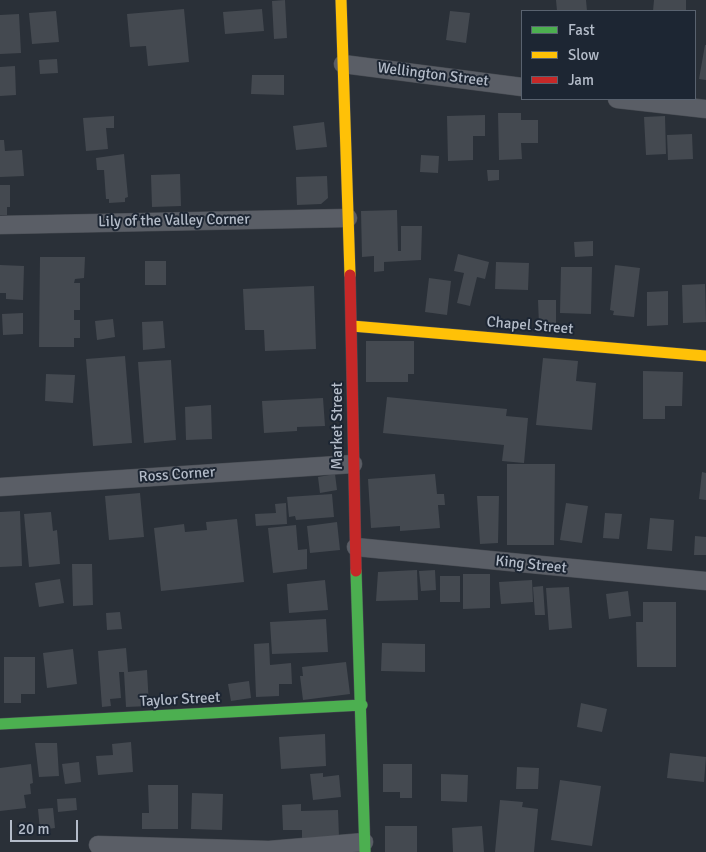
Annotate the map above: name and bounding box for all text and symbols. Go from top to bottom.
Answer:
legend [521,10,696,100]
text: Fast [568,21,595,39]
text: Slow [568,46,599,64]
street label: Wellington Street [376,59,490,91]
text: Jam [568,71,594,89]
street label: Lily of the Valley Corner [98,211,250,231]
street label: Chapel Street [486,313,574,339]
street label: Market Street [329,382,347,470]
street label: Ross Corner [138,463,216,487]
street label: King Street [495,552,567,578]
street label: Taylor Street [139,689,221,711]
scale bar [12,810,80,842]
text: 20 m [18,820,49,838]

